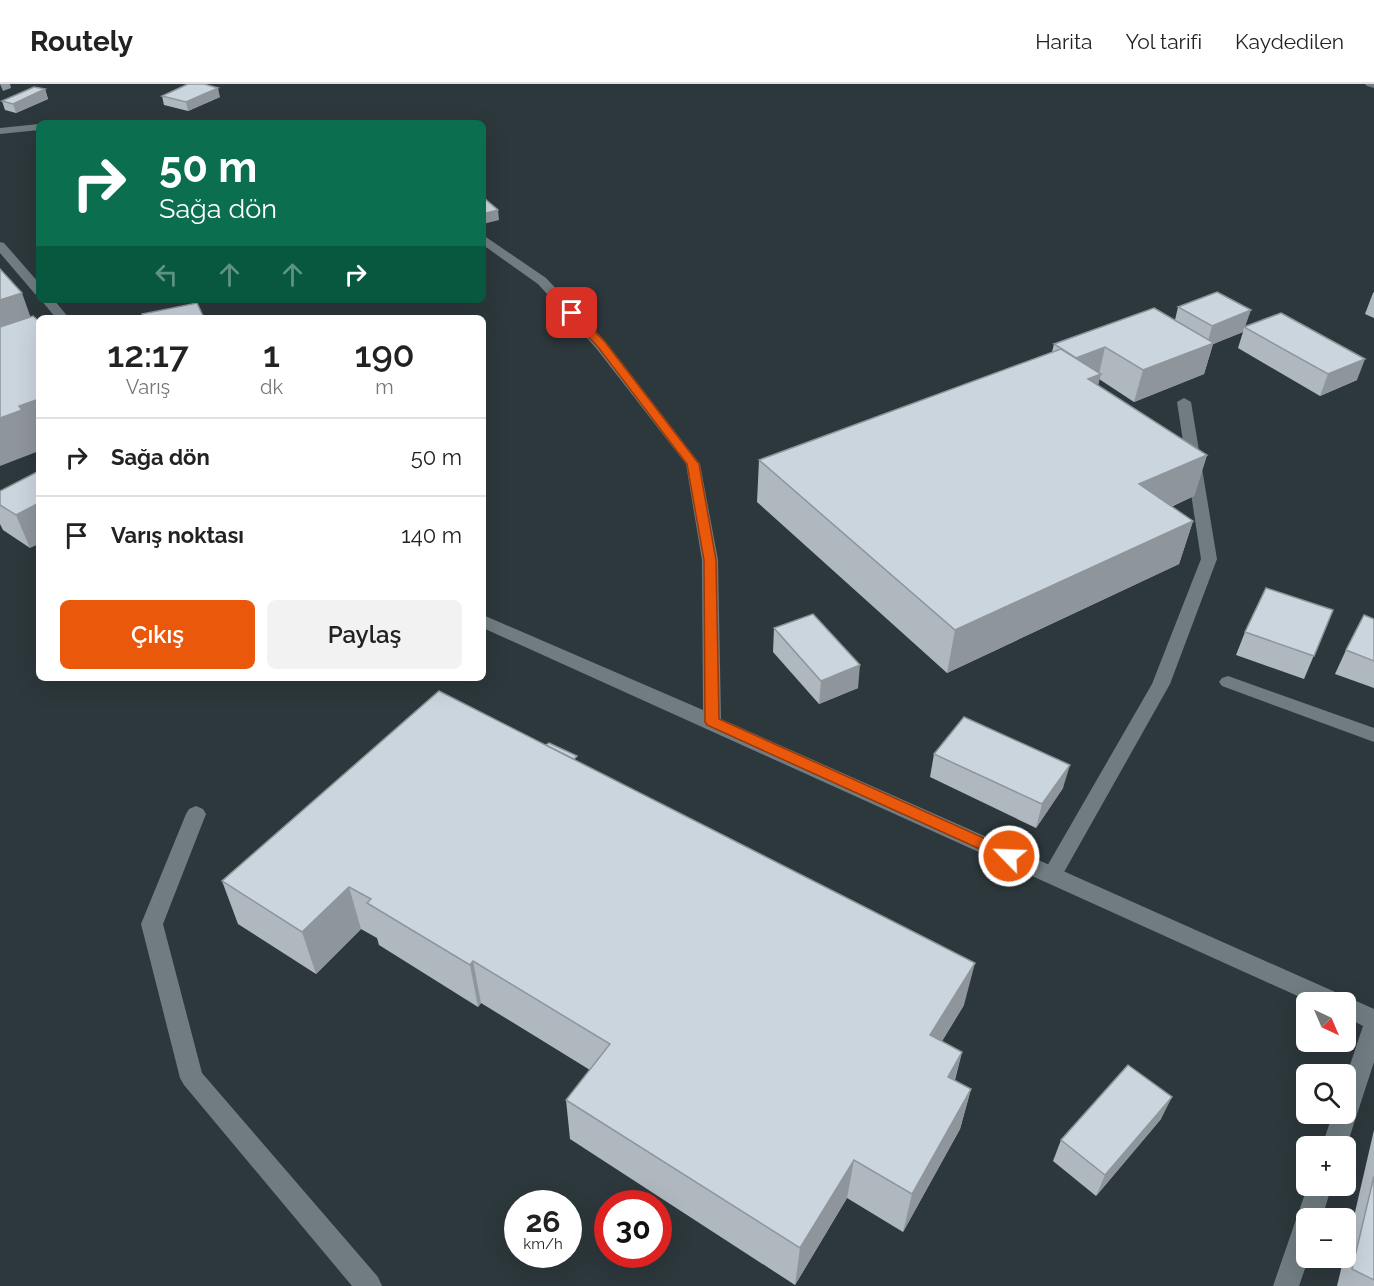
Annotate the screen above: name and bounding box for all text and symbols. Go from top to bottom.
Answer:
text: Routely [30,25,133,58]
text: Harita [1035,29,1092,54]
text: Yol tarifi [1125,29,1202,54]
text: Kaydedilen [1235,29,1344,54]
text: 50 m [159,143,257,192]
icon: right [60,144,138,222]
text: Sağa dön [159,193,277,224]
icon: left [150,258,183,291]
icon: ahead [213,258,246,291]
icon: ahead [276,258,309,291]
icon: right [339,258,372,291]
pin [546,287,597,338]
icon: arrive [555,296,588,329]
text: 12:17 [107,333,189,375]
text: 1 [263,333,280,375]
text: 190 [354,333,415,375]
text: Varış [126,375,170,399]
text: dk [260,375,283,399]
text: m [375,375,394,399]
icon: right [60,441,93,474]
text: Sağa dön [111,444,210,470]
text: 50 m [411,444,462,470]
icon: arrive [60,519,93,552]
text: Varış noktası [111,522,244,548]
text: 140 m [401,522,462,548]
button: Çıkış [60,600,255,669]
button: Paylaş [267,600,462,669]
position arrow [977,824,1041,888]
north arrow [1296,992,1356,1052]
map controls [1296,992,1356,1268]
button: search [1296,1064,1356,1124]
button: + [1296,1136,1356,1196]
speed limit sign: 30 [594,1190,672,1268]
text: 26 [525,1204,561,1239]
button: − [1296,1208,1356,1268]
text: km/h [523,1235,563,1253]

